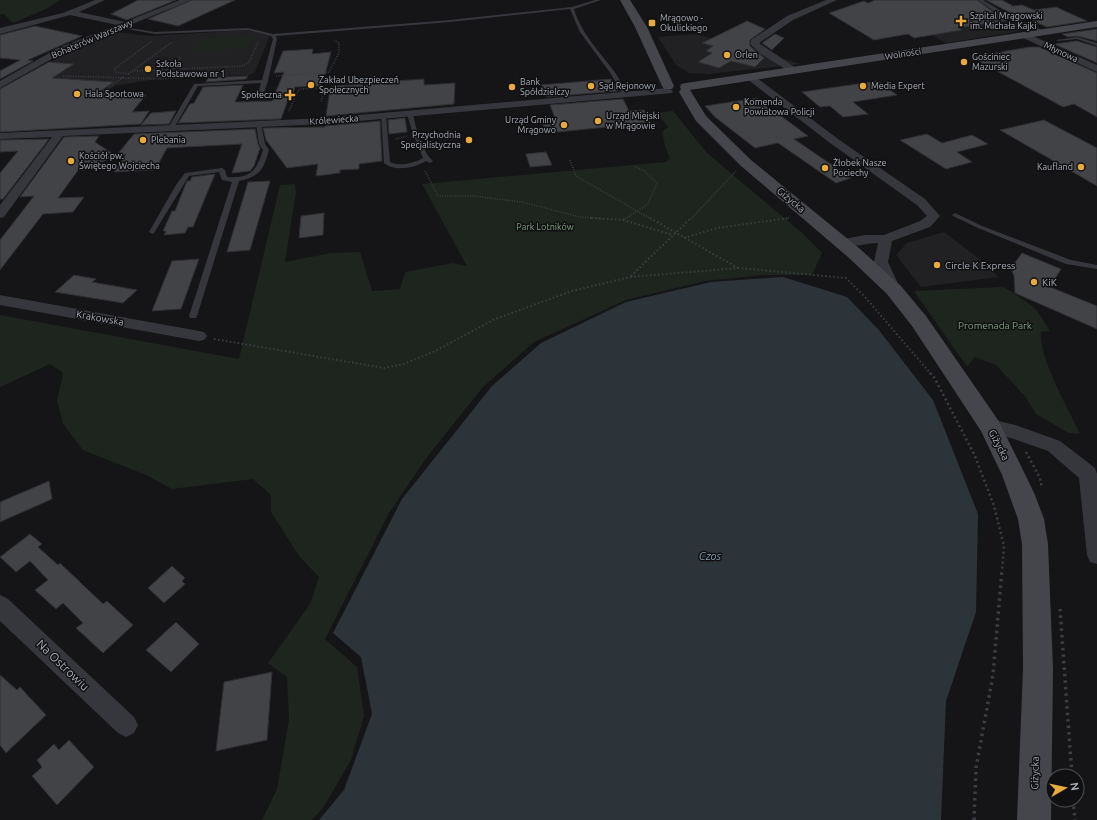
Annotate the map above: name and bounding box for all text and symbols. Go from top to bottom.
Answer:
place label: Szpital Mrągowski im. Michała Kajki [970,11,1043,31]
place label: Mrągowo - Okulickiego [660,13,708,33]
marker: Szpital Mrągowski im. Michała Kajki [955,15,967,27]
street label: Bohaterów Warszawy [50,17,135,61]
marker: Mrągowo - Okulickiego [647,18,657,28]
street label: Młynowa [1042,40,1080,64]
street label: Wolności [884,46,922,62]
marker: Orlen [722,50,732,60]
place label: Orlen [735,50,758,60]
place label: Gościniec Mazurski [972,52,1010,72]
marker: Gościniec Mazurski [959,57,969,67]
place label: Szkoła Podstawowa nr 1 [156,59,225,79]
marker: Szkoła Podstawowa nr 1 [143,64,153,74]
place label: Zakład Ubezpieczeń Społecznych [319,75,399,95]
place label: Bank Spółdzielczy [520,77,570,97]
marker: Zakład Ubezpieczeń Społecznych [306,80,316,90]
marker: Sąd Rejonowy [586,81,596,91]
place label: Sąd Rejonowy [599,81,656,91]
marker: Media Expert [858,81,868,91]
place label: Media Expert [871,81,925,91]
marker: Bank Spółdzielczy [507,82,517,92]
marker: Hala Sportowa [72,89,82,99]
place label: Hala Sportowa [85,89,144,99]
place label: Społeczna [241,90,282,100]
marker: Społeczna [285,90,295,100]
place label: Komenda Powiatowa Policji [744,97,814,117]
marker: Komenda Powiatowa Policji [731,102,741,112]
place label: Urząd Miejski w Mrągowie [606,111,659,131]
street label: Królewiecka [309,113,359,127]
place label: Urząd Gminy Mrągowo [505,115,557,135]
marker: Urząd Miejski w Mrągowie [593,116,603,126]
marker: Urząd Gminy Mrągowo [559,120,569,130]
place label: Przychodnia Specjalistyczna [401,130,461,150]
marker: Plebania [138,135,148,145]
place label: Plebania [151,135,186,145]
marker: Przychodnia Specjalistyczna [464,135,474,145]
place label: Kościół pw. Świętego Wojciecha [79,151,160,171]
marker: Kościół pw. Świętego Wojciecha [66,156,76,166]
place label: Żłobek Nasze Pociechy [833,158,887,178]
place label: Kaufland [1037,162,1073,172]
marker: Kaufland [1076,162,1086,172]
marker: Żłobek Nasze Pociechy [820,163,830,173]
street label: Giżycka [775,185,807,215]
park label: Park Lotników [516,222,574,232]
marker: Circle K Express [932,260,942,270]
place label: Circle K Express [945,260,1015,271]
marker: KiK [1029,277,1039,287]
place label: KiK [1042,277,1057,288]
street label: Krakowska [75,308,125,328]
park label: Promenada Park [958,320,1032,331]
street label: Giżycka [987,428,1011,462]
water label: Czos [699,550,722,562]
street label: Na Ostrowiu [34,637,92,693]
street label: Giżycka [1029,756,1041,790]
north arrow [1045,768,1085,808]
text: N [1068,781,1081,791]

